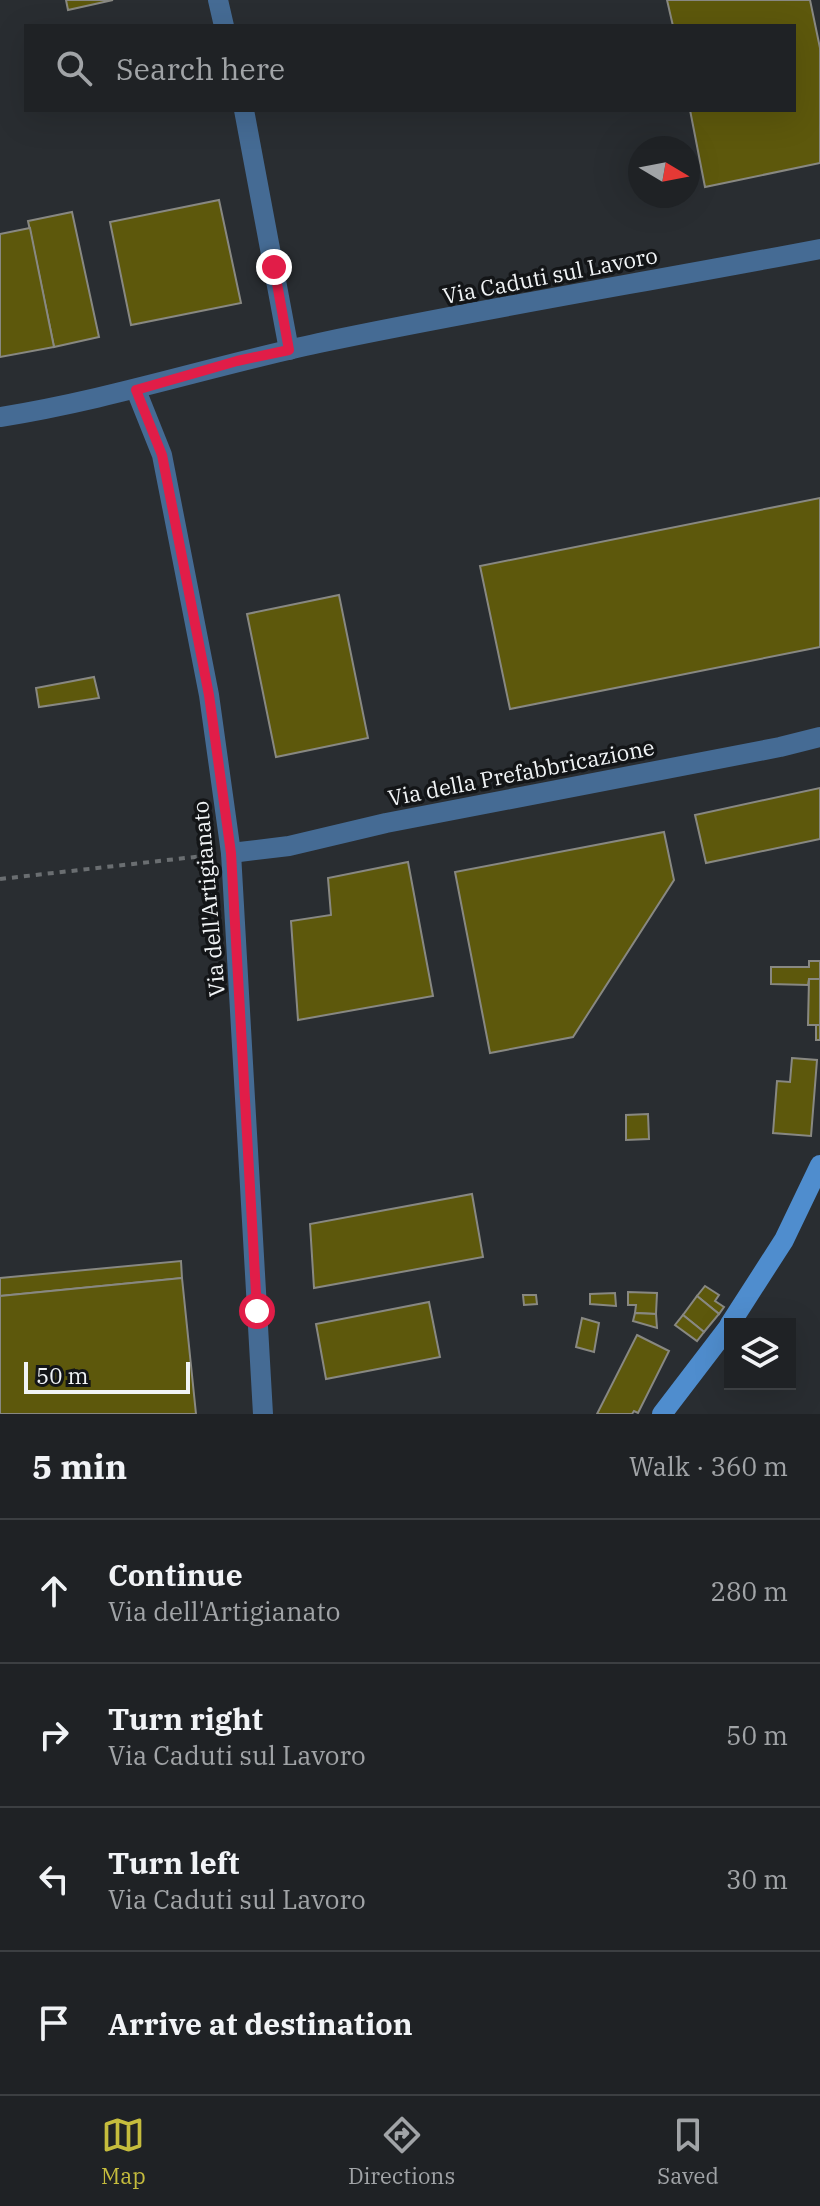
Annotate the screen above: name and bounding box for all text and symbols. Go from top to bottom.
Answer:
search box [24,24,796,112]
icon: search [52,46,96,90]
text: Search here [116,49,285,88]
north arrow [628,136,700,208]
street label: Via Caduti sul Lavoro [440,240,660,310]
route end [256,249,292,285]
street label: Via della Prefabbricazione [385,732,657,812]
street label: Via dell'Artigianato [185,800,231,998]
route start [239,1293,275,1329]
map controls [724,1318,796,1390]
button: layers [724,1318,796,1390]
scale bar [24,1358,190,1394]
text: 50 m [36,1361,88,1390]
text: 5 min [32,1444,127,1488]
text: Walk · 360 m [629,1449,788,1483]
text: Continue [108,1555,243,1594]
icon: ahead [32,1569,76,1613]
text: 280 m [710,1574,788,1608]
text: Via dell'Artigianato [108,1594,340,1628]
text: Turn right [108,1699,263,1738]
icon: right [32,1713,76,1757]
text: 50 m [726,1718,788,1752]
text: Via Caduti sul Lavoro [108,1738,366,1772]
text: Turn left [108,1843,240,1882]
icon: left [32,1857,76,1901]
text: 30 m [726,1862,788,1896]
text: Via Caduti sul Lavoro [108,1882,366,1916]
icon: arrive [32,2001,76,2045]
text: Arrive at destination [108,2004,413,2043]
tab: Map [101,2113,146,2190]
tab: Directions [348,2113,455,2190]
tab: Saved [657,2113,719,2190]

